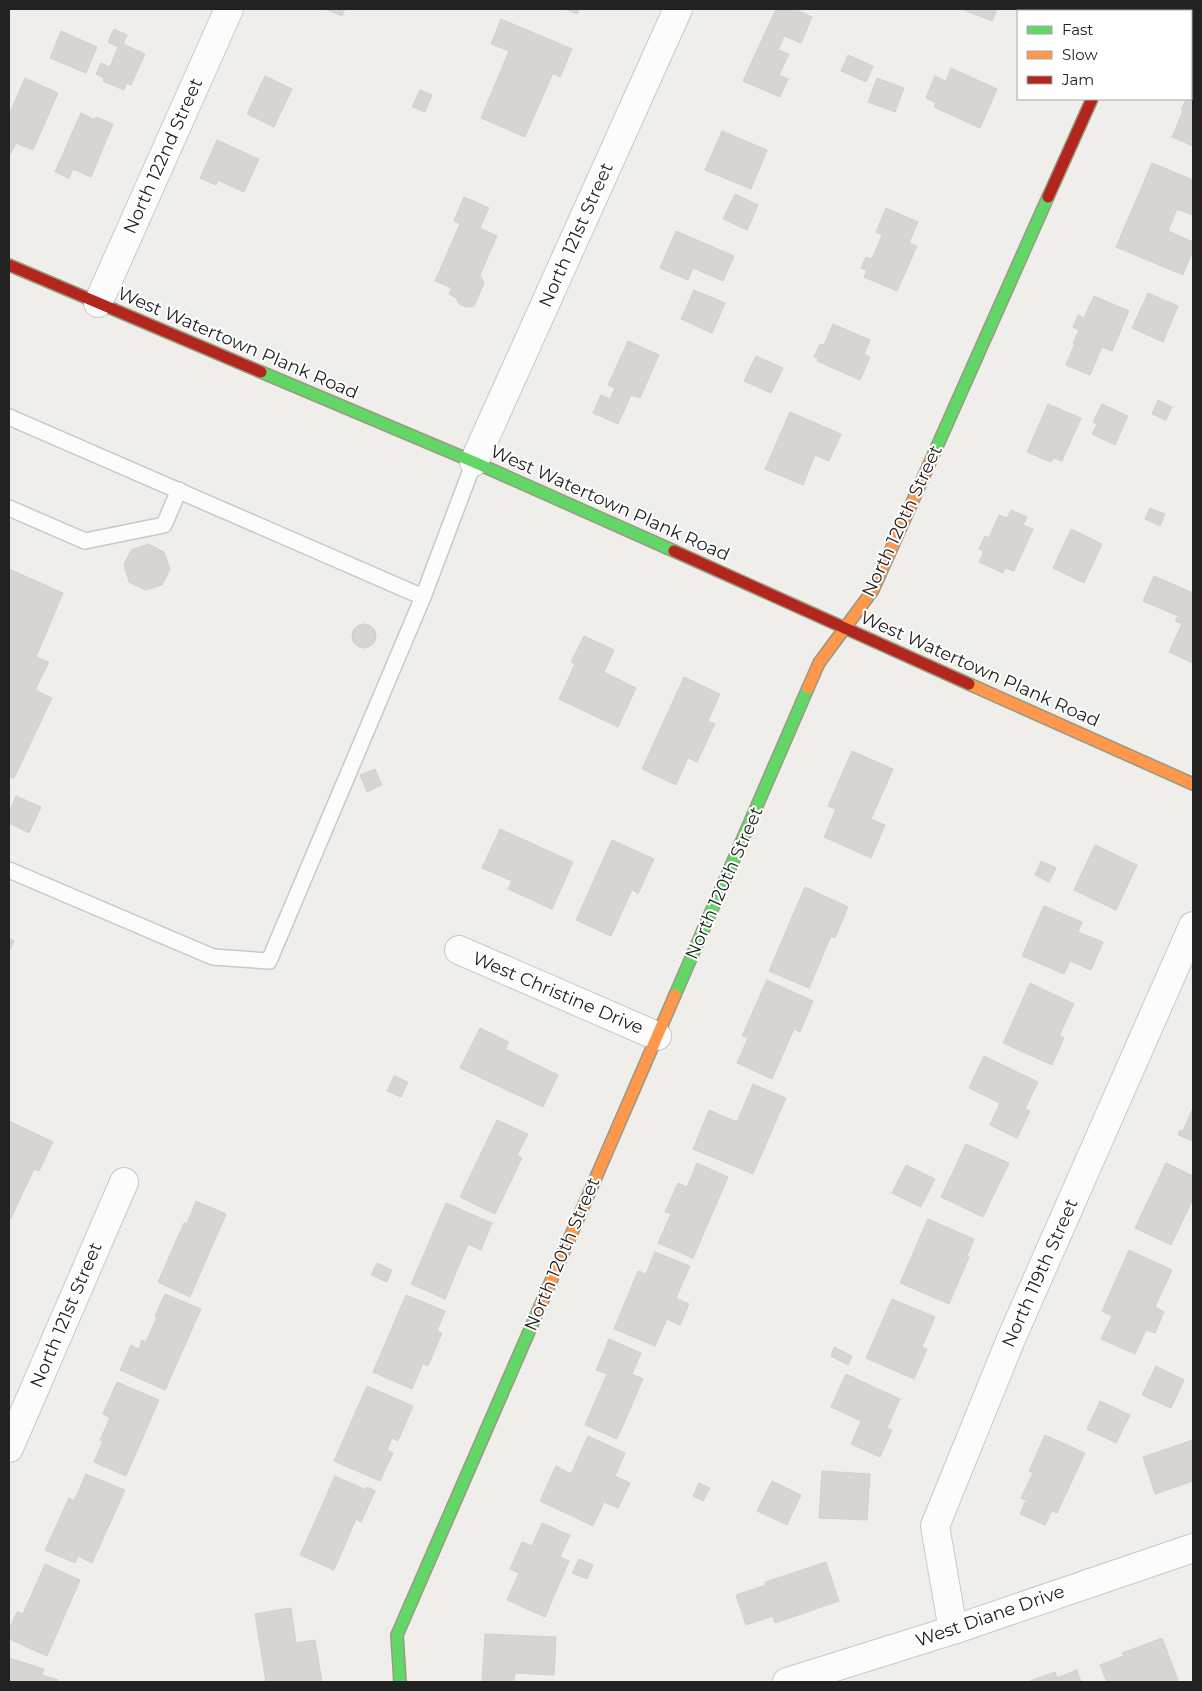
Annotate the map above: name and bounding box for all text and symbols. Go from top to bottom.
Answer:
legend [1017,10,1192,100]
text: Fast [1062,20,1093,39]
text: Slow [1062,45,1098,64]
text: Jam [1061,70,1094,89]
street label: North 122nd Street [119,75,207,237]
street label: North 121st Street [534,159,618,311]
street label: West Watertown Plank Road [114,282,362,404]
street label: West Watertown Plank Road [487,440,733,566]
street label: North 120th Street [857,442,947,600]
street label: West Watertown Plank Road [857,606,1103,732]
street label: North 120th Street [680,803,768,963]
street label: West Christine Drive [469,947,647,1039]
street label: North 120th Street [520,1174,604,1334]
street label: North 119th Street [997,1195,1083,1351]
street label: North 121st Street [25,1239,107,1391]
street label: West Diane Drive [913,1580,1067,1652]

